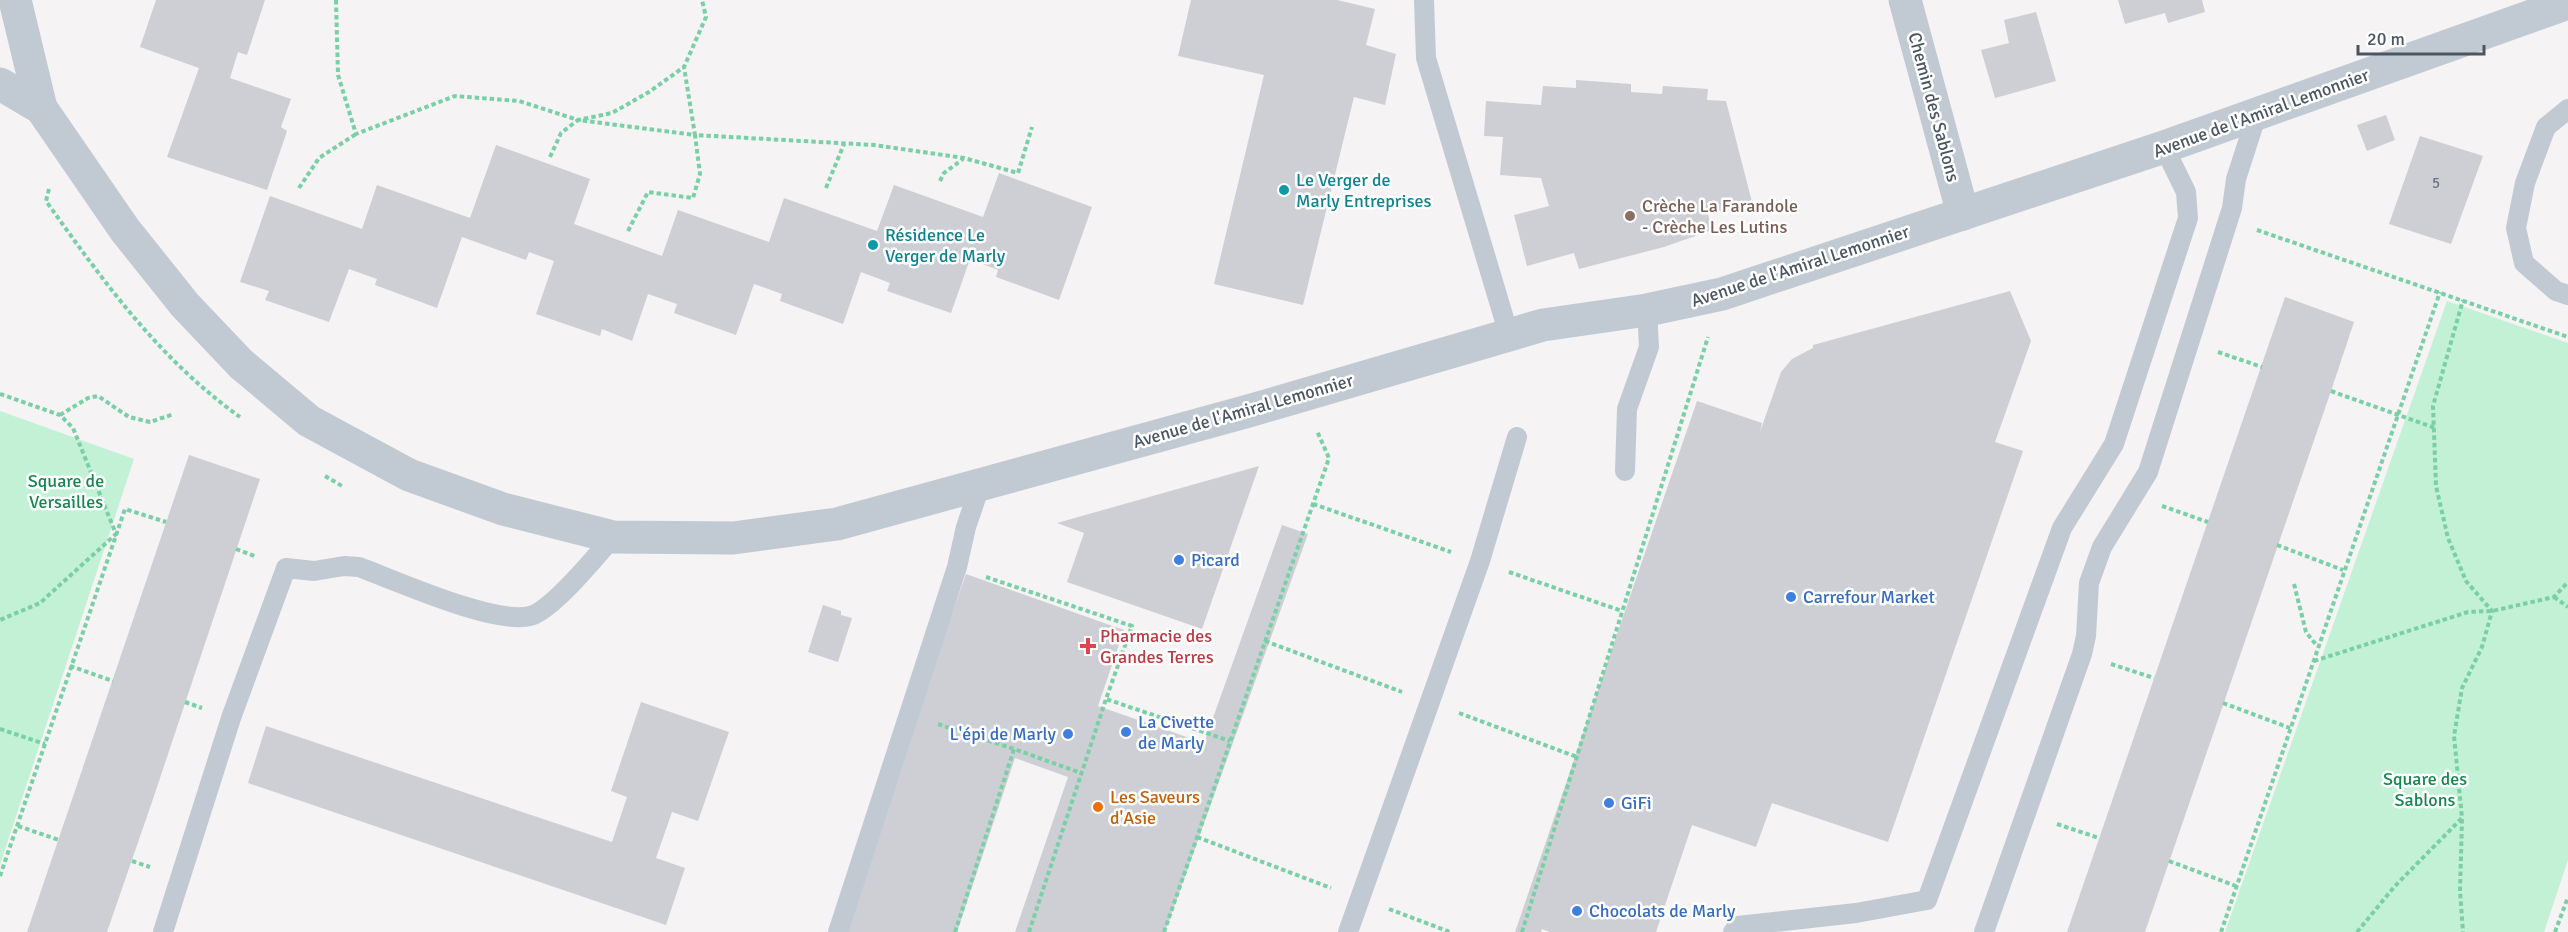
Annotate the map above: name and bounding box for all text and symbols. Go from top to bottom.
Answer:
scale bar [2358,18,2484,56]
text: 20 m [2367,28,2405,50]
street label: Chemin des Sablons [1903,30,1965,184]
street label: Avenue de l'Amiral Lemonnier [2150,64,2372,162]
place label: Le Verger de Marly Entreprises [1296,169,1432,212]
house number: 5 [2432,174,2440,192]
marker: Le Verger de Marly Entreprises [1277,183,1291,197]
place label: Crèche La Farandole - Crèche Les Lutins [1642,195,1798,238]
marker: Crèche La Farandole - Crèche Les Lutins [1623,209,1637,223]
street label: Avenue de l'Amiral Lemonnier [1688,220,1912,312]
place label: Résidence Le Verger de Marly [885,224,1006,267]
marker: Résidence Le Verger de Marly [866,238,880,252]
street label: Avenue de l'Amiral Lemonnier [1130,369,1356,453]
park label: Square de Versailles [28,470,104,513]
place label: Picard [1191,549,1240,571]
marker: Picard [1172,553,1186,567]
place label: Carrefour Market [1803,586,1935,608]
marker: Carrefour Market [1784,590,1798,604]
place label: Pharmacie des Grandes Terres [1100,625,1214,668]
marker: Pharmacie des Grandes Terres [1081,639,1095,653]
place label: La Civette de Marly [1138,711,1214,754]
place label: L'épi de Marly [949,723,1057,745]
marker: La Civette de Marly [1119,725,1133,739]
marker: L'épi de Marly [1061,727,1075,741]
park label: Square des Sablons [2383,768,2467,811]
place label: Les Saveurs d'Asie [1110,786,1200,829]
place label: GiFi [1621,792,1652,814]
marker: GiFi [1602,796,1616,810]
marker: Les Saveurs d'Asie [1091,800,1105,814]
place label: Chocolats de Marly [1589,900,1736,922]
marker: Chocolats de Marly [1570,904,1584,918]

